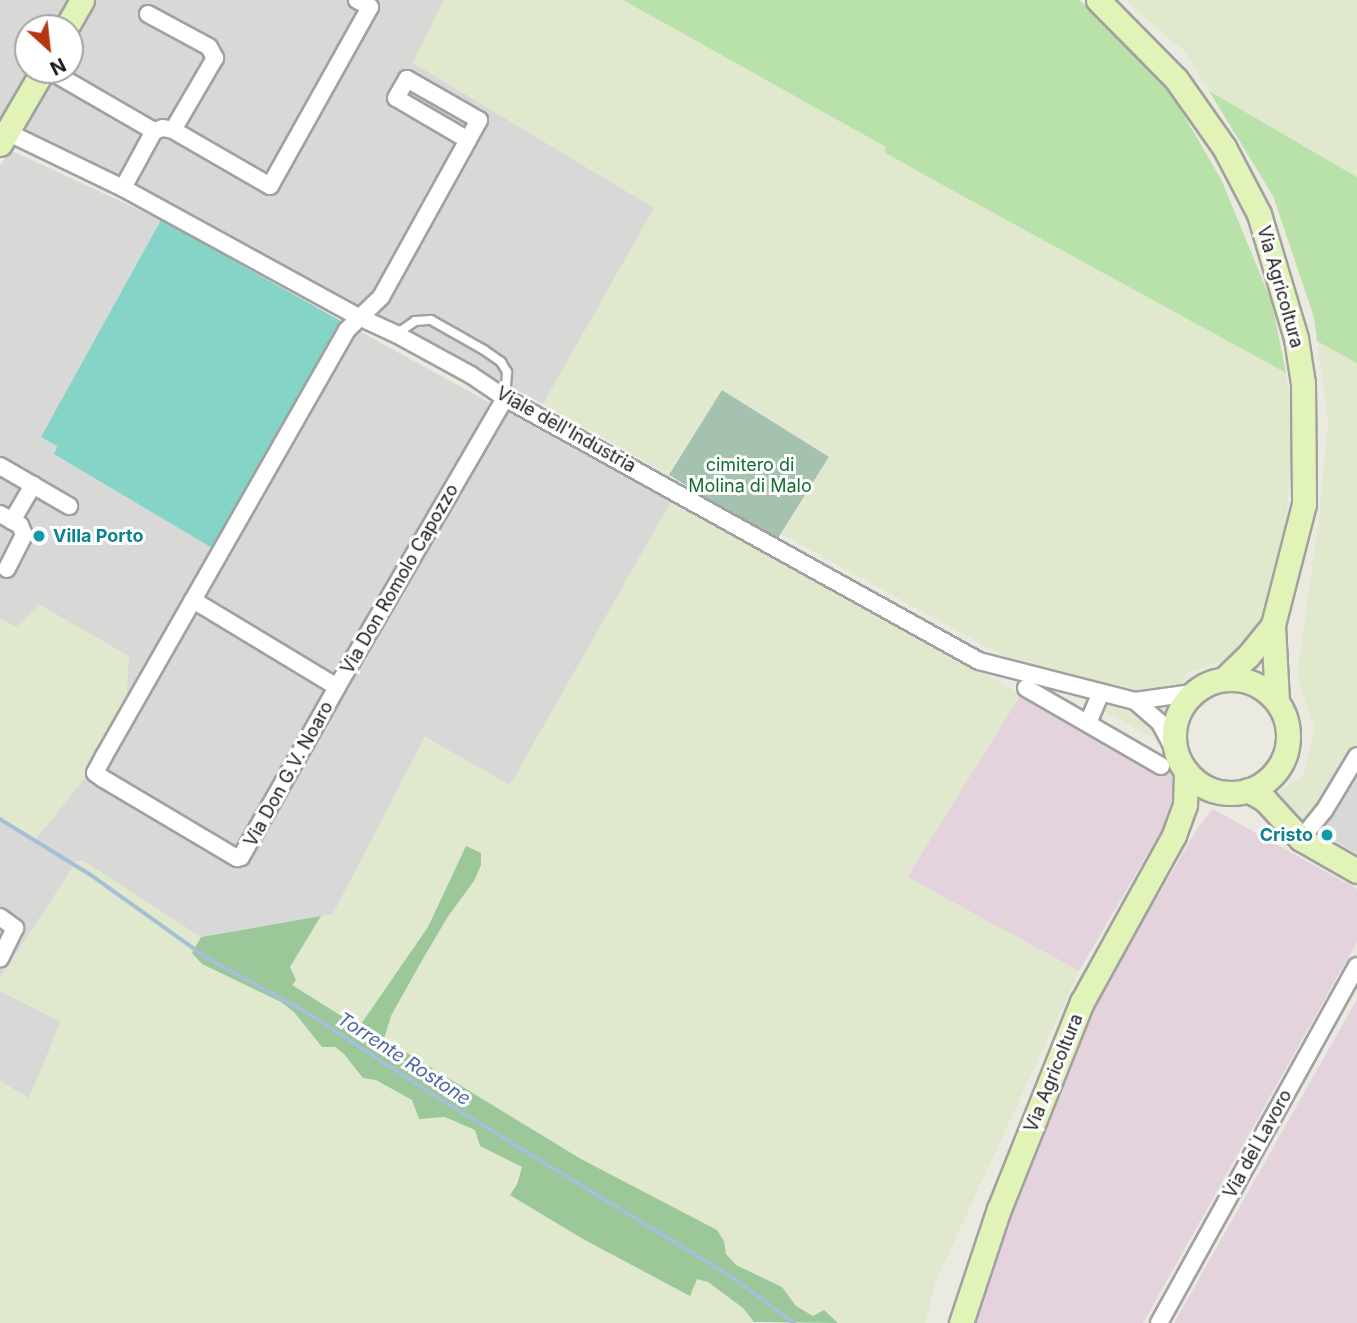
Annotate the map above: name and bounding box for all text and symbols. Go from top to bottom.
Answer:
north arrow [14,14,84,84]
text: N [46,53,70,80]
street label: Via Agricoltura [1252,223,1308,351]
street label: Viale dell'Industria [492,383,640,477]
park label: cimitero di Molina di Malo [688,455,812,498]
street label: Via Don Romolo Capozzo [337,480,463,678]
place label: Villa Porto [53,525,143,547]
marker: Villa Porto [31,528,47,544]
street label: Via Don G.V. Noaro [240,698,338,850]
place label: Cristo [1260,824,1313,846]
marker: Cristo [1319,827,1335,843]
water label: Torrente Rostone [333,1008,475,1110]
street label: Via Agricoltura [1020,1011,1088,1135]
street label: Via del Lavoro [1219,1086,1297,1202]

